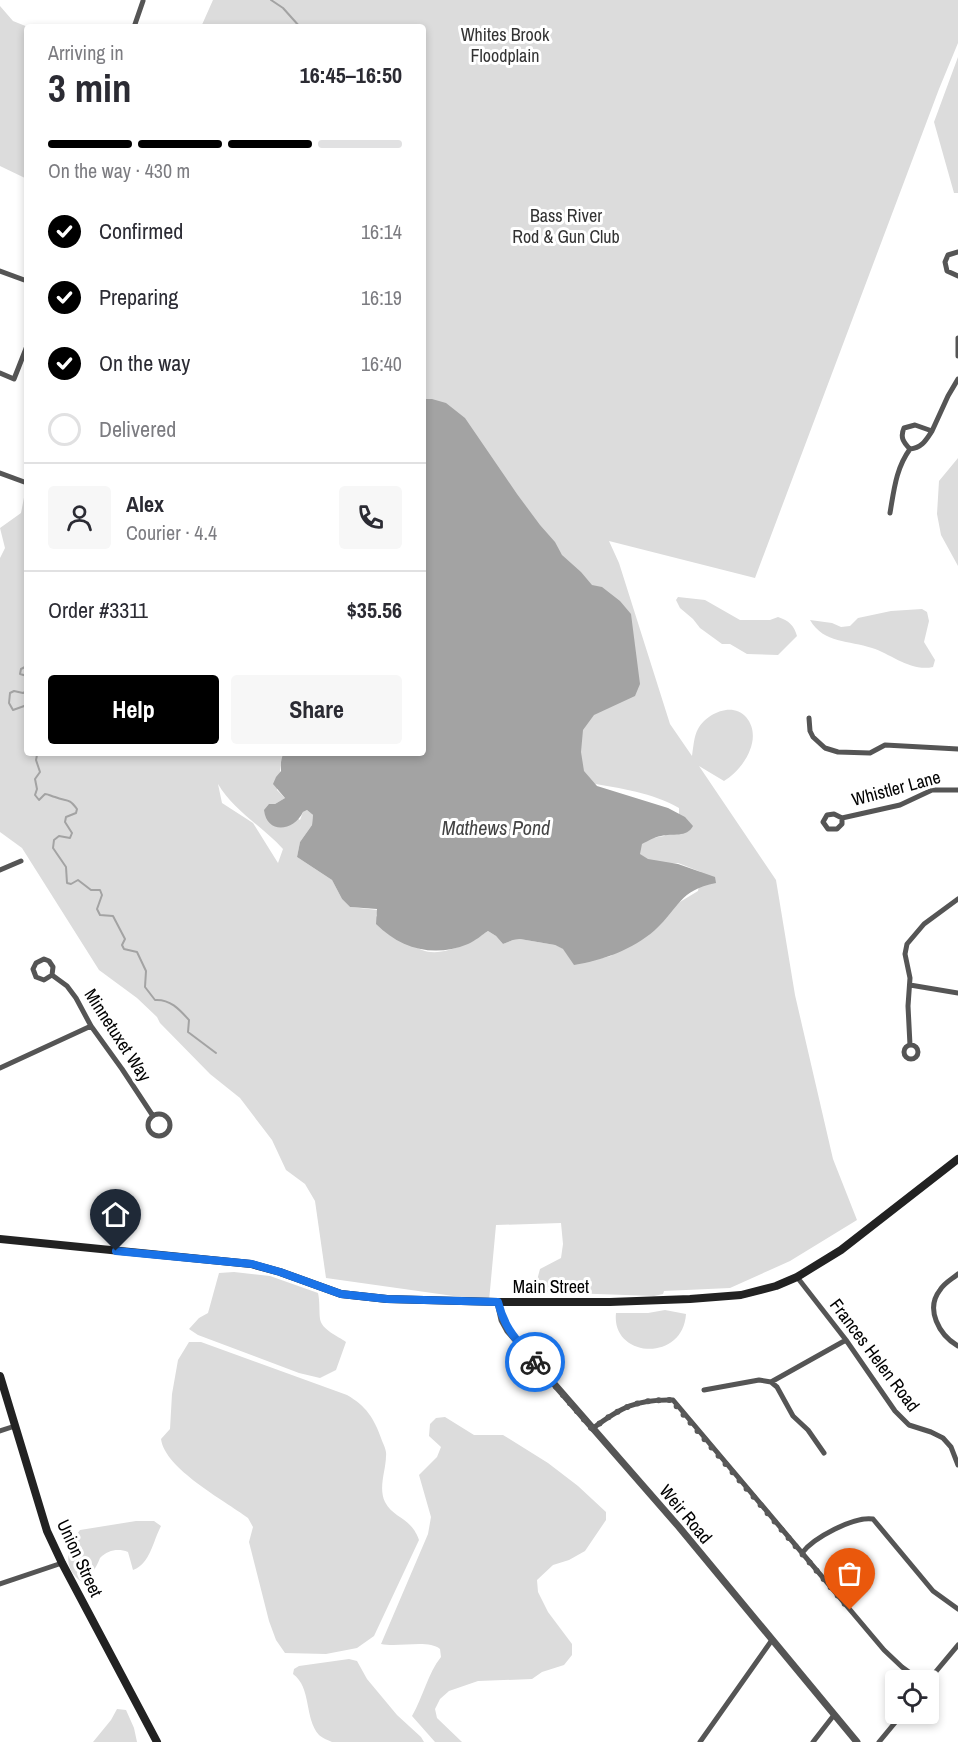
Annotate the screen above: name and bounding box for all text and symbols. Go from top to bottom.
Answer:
park label: Whites Brook Floodplain [461,22,550,68]
text: Arriving in [48,39,124,66]
text: 16:45–16:50 [300,60,402,90]
text: 3 min [48,62,132,114]
text: On the way · 430 m [48,157,190,184]
park label: Bass River Rod & Gun Club [512,203,620,249]
icon: check [48,215,81,248]
text: Confirmed [99,216,183,246]
text: 16:14 [361,218,402,245]
icon: check [48,281,81,314]
text: Preparing [99,282,178,312]
text: 16:19 [361,284,402,311]
icon: check [48,347,81,380]
text: On the way [99,348,190,378]
text: 16:40 [361,350,402,377]
text: Delivered [99,414,176,444]
button: person [48,486,111,549]
button: phone [339,486,402,549]
text: Alex [126,489,164,519]
text: Courier · 4.4 [126,519,217,546]
text: Order #3311 [48,595,148,625]
text: $35.56 [347,595,402,625]
button: Help [48,675,219,744]
button: Share [231,675,402,744]
street label: Whistler Lane [849,764,943,812]
water label: Mathews Pond [442,814,551,841]
street label: Minnetuxet Way [79,984,158,1087]
pin [90,1189,141,1251]
icon: home [99,1198,132,1231]
street label: Main Street [513,1274,589,1299]
street label: Frances Helen Road [824,1293,926,1417]
courier [505,1332,565,1392]
icon: bike [519,1346,552,1379]
street label: Weir Road [654,1479,718,1549]
street label: Union Street [51,1515,109,1601]
pin [824,1548,875,1610]
icon: bag [833,1557,866,1590]
map controls [885,1670,939,1724]
button: locate [885,1670,939,1724]

